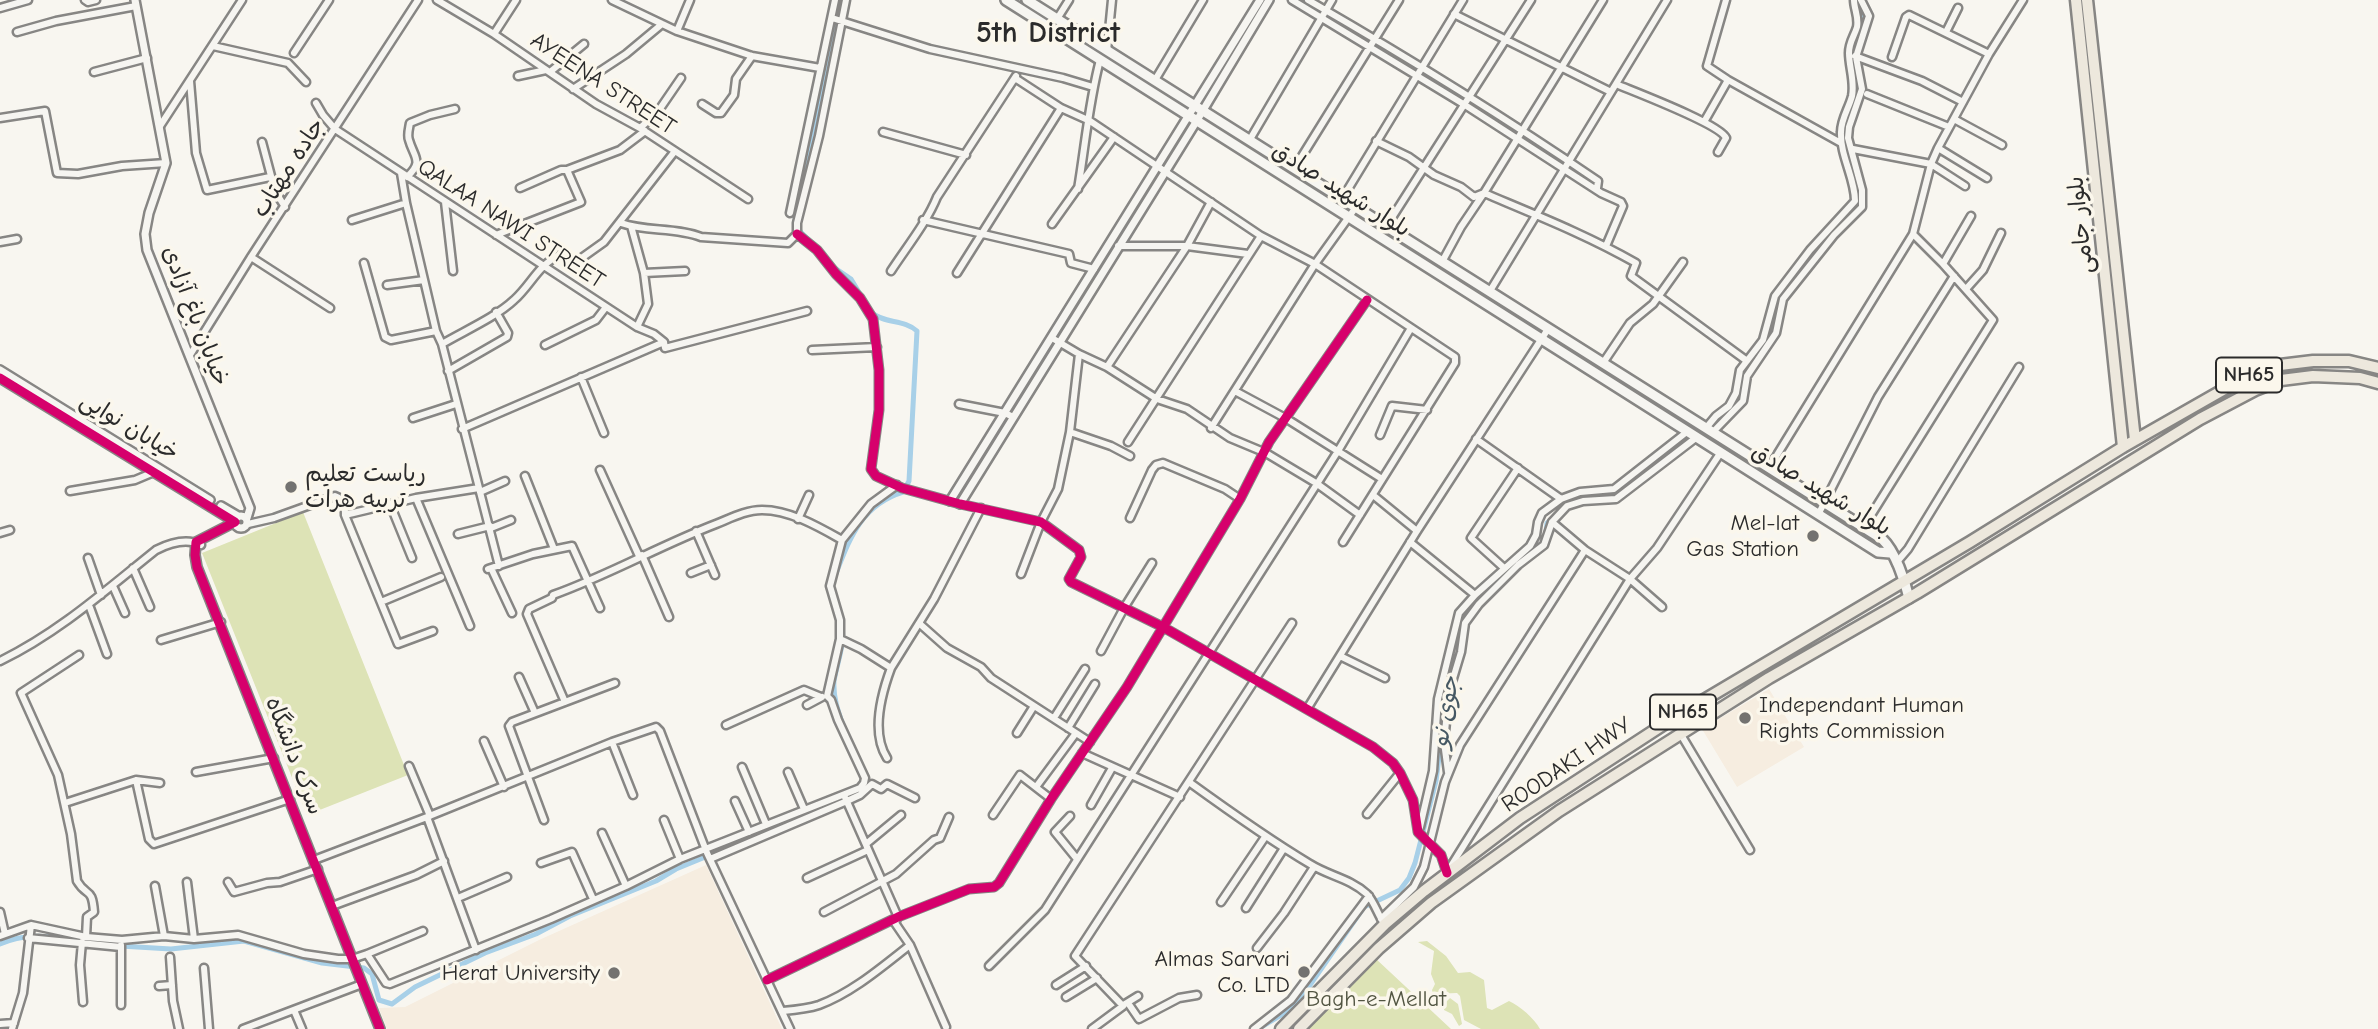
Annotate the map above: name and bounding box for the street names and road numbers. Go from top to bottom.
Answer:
street label: AYEENA STREET [525,27,681,141]
street label: جاده مهتاب [247,113,331,223]
street label: بلوار شهید صادق [1267,137,1415,243]
street label: QALAA NAWI STREET [412,153,610,295]
street label: بلوار جامی [2062,175,2100,275]
street label: خیابان باغ آزادی [156,242,234,390]
road number: NH65 [2216,358,2282,392]
street label: خیابان نوایی [75,387,183,467]
street label: بلوار شهید صادق [1746,438,1896,542]
street label: سرک دانشگاه [259,693,329,819]
road number: NH65 [1650,694,1716,730]
street label: ROODAKI HWY [1497,711,1637,819]

